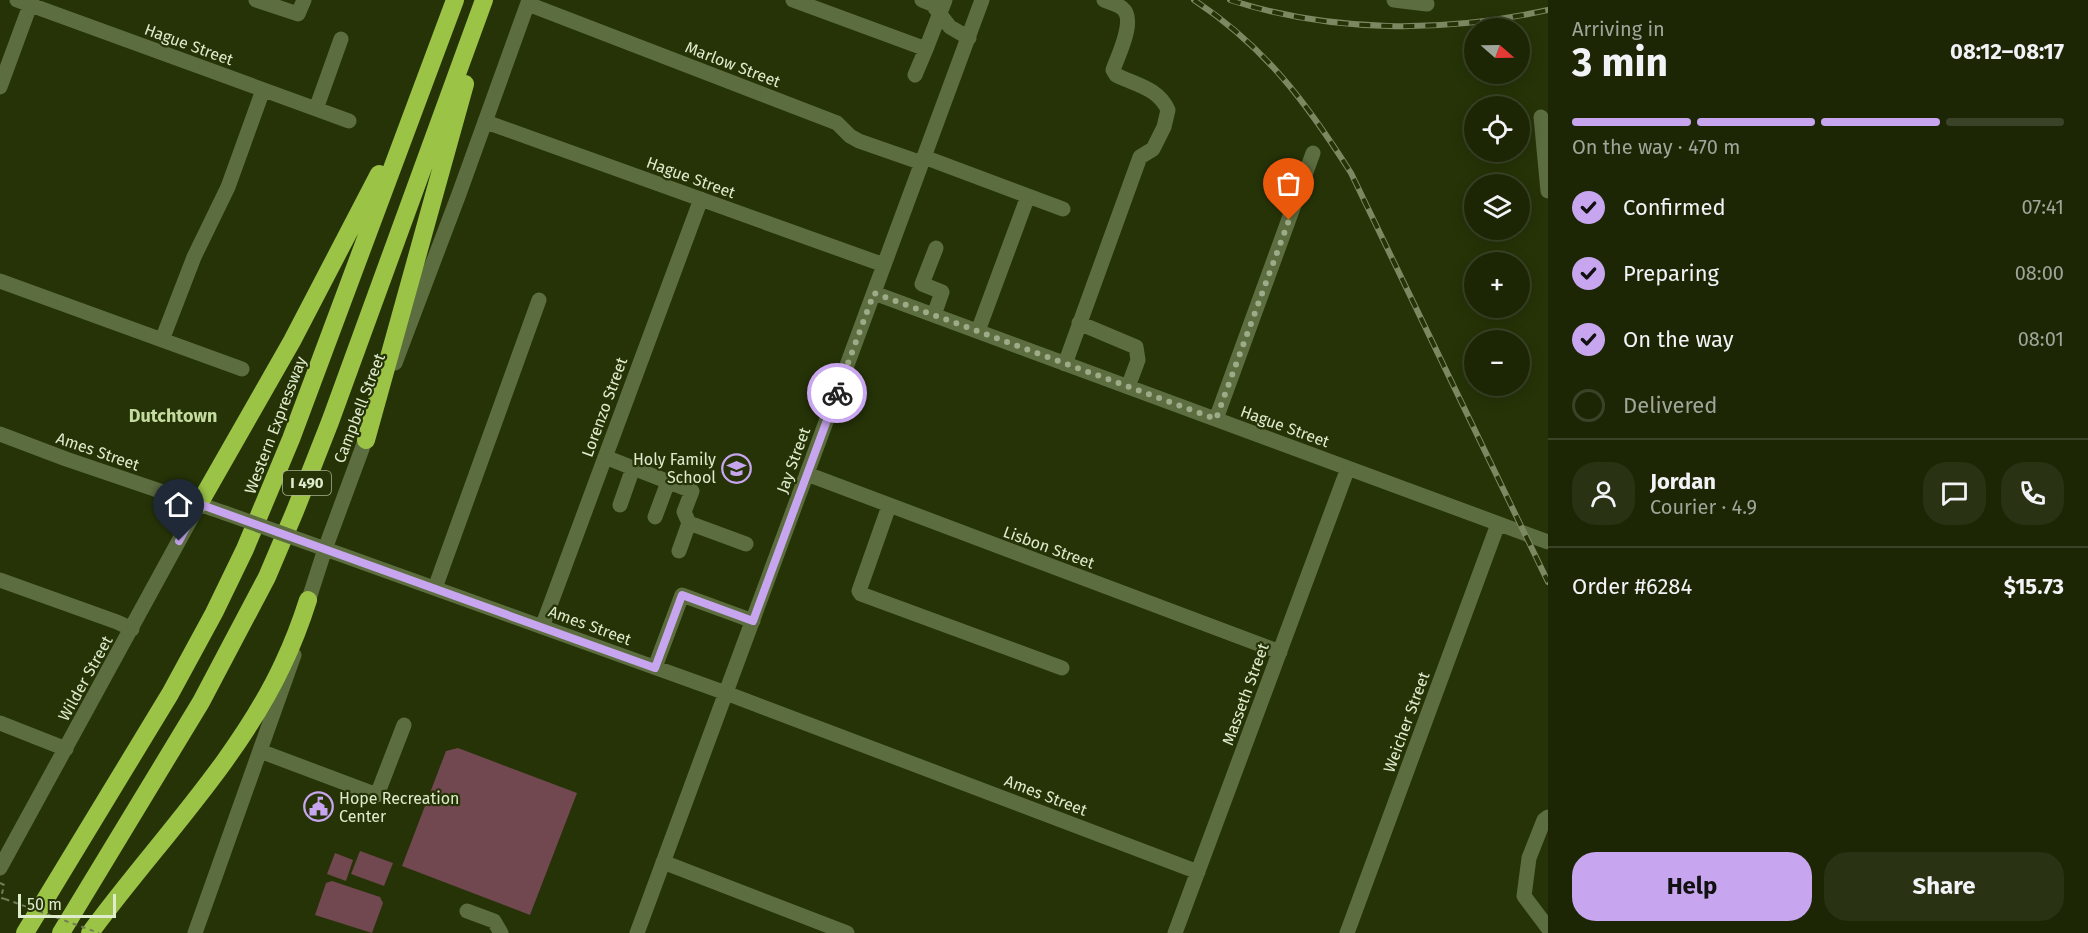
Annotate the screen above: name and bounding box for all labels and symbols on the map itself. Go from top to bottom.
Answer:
north arrow [1464,18,1530,84]
street label: Hague Street [142,20,236,69]
street label: Marlow Street [683,38,783,91]
street label: Hague Street [644,153,738,202]
pin [1263,158,1314,220]
street label: Campbell Street [330,350,389,466]
street label: Western Expressway [240,354,311,497]
street label: Lorenzo Street [578,355,631,460]
courier [807,363,867,423]
street label: Hague Street [1238,402,1332,451]
district label: Dutchtown [129,405,217,427]
street label: Jay Street [773,424,814,496]
street label: Ames Street [54,428,142,475]
place label: Holy Family School [633,450,716,487]
school or university icon: Holy Family School [721,452,753,484]
road number: I 490 [283,471,331,495]
pin [153,479,204,541]
street label: Lisbon Street [1001,522,1097,573]
street label: Ames Street [546,602,634,649]
street label: Wilder Street [54,632,117,724]
street label: Masseth Street [1218,640,1273,748]
street label: Weicher Street [1379,669,1434,775]
street label: Ames Street [1002,771,1090,820]
place label: Hope Recreation Center [339,789,459,826]
public building icon: Hope Recreation Center [302,791,334,823]
scale bar [18,891,116,918]

